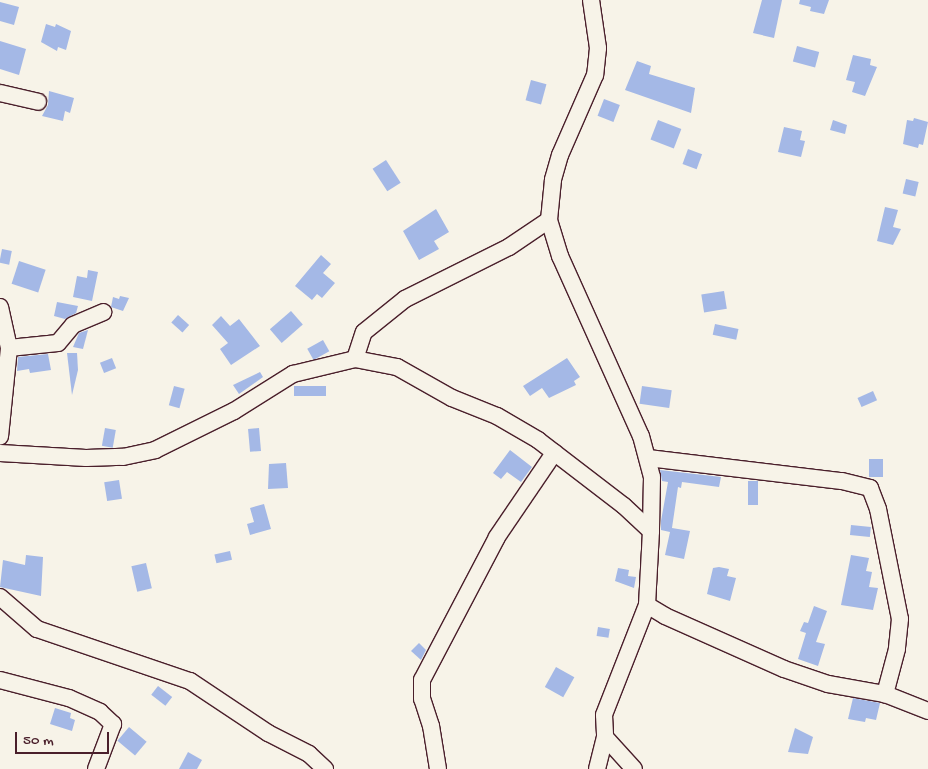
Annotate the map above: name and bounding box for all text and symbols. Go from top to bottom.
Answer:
scale bar [18,722,111,754]
text: 50 m [23,732,54,750]

